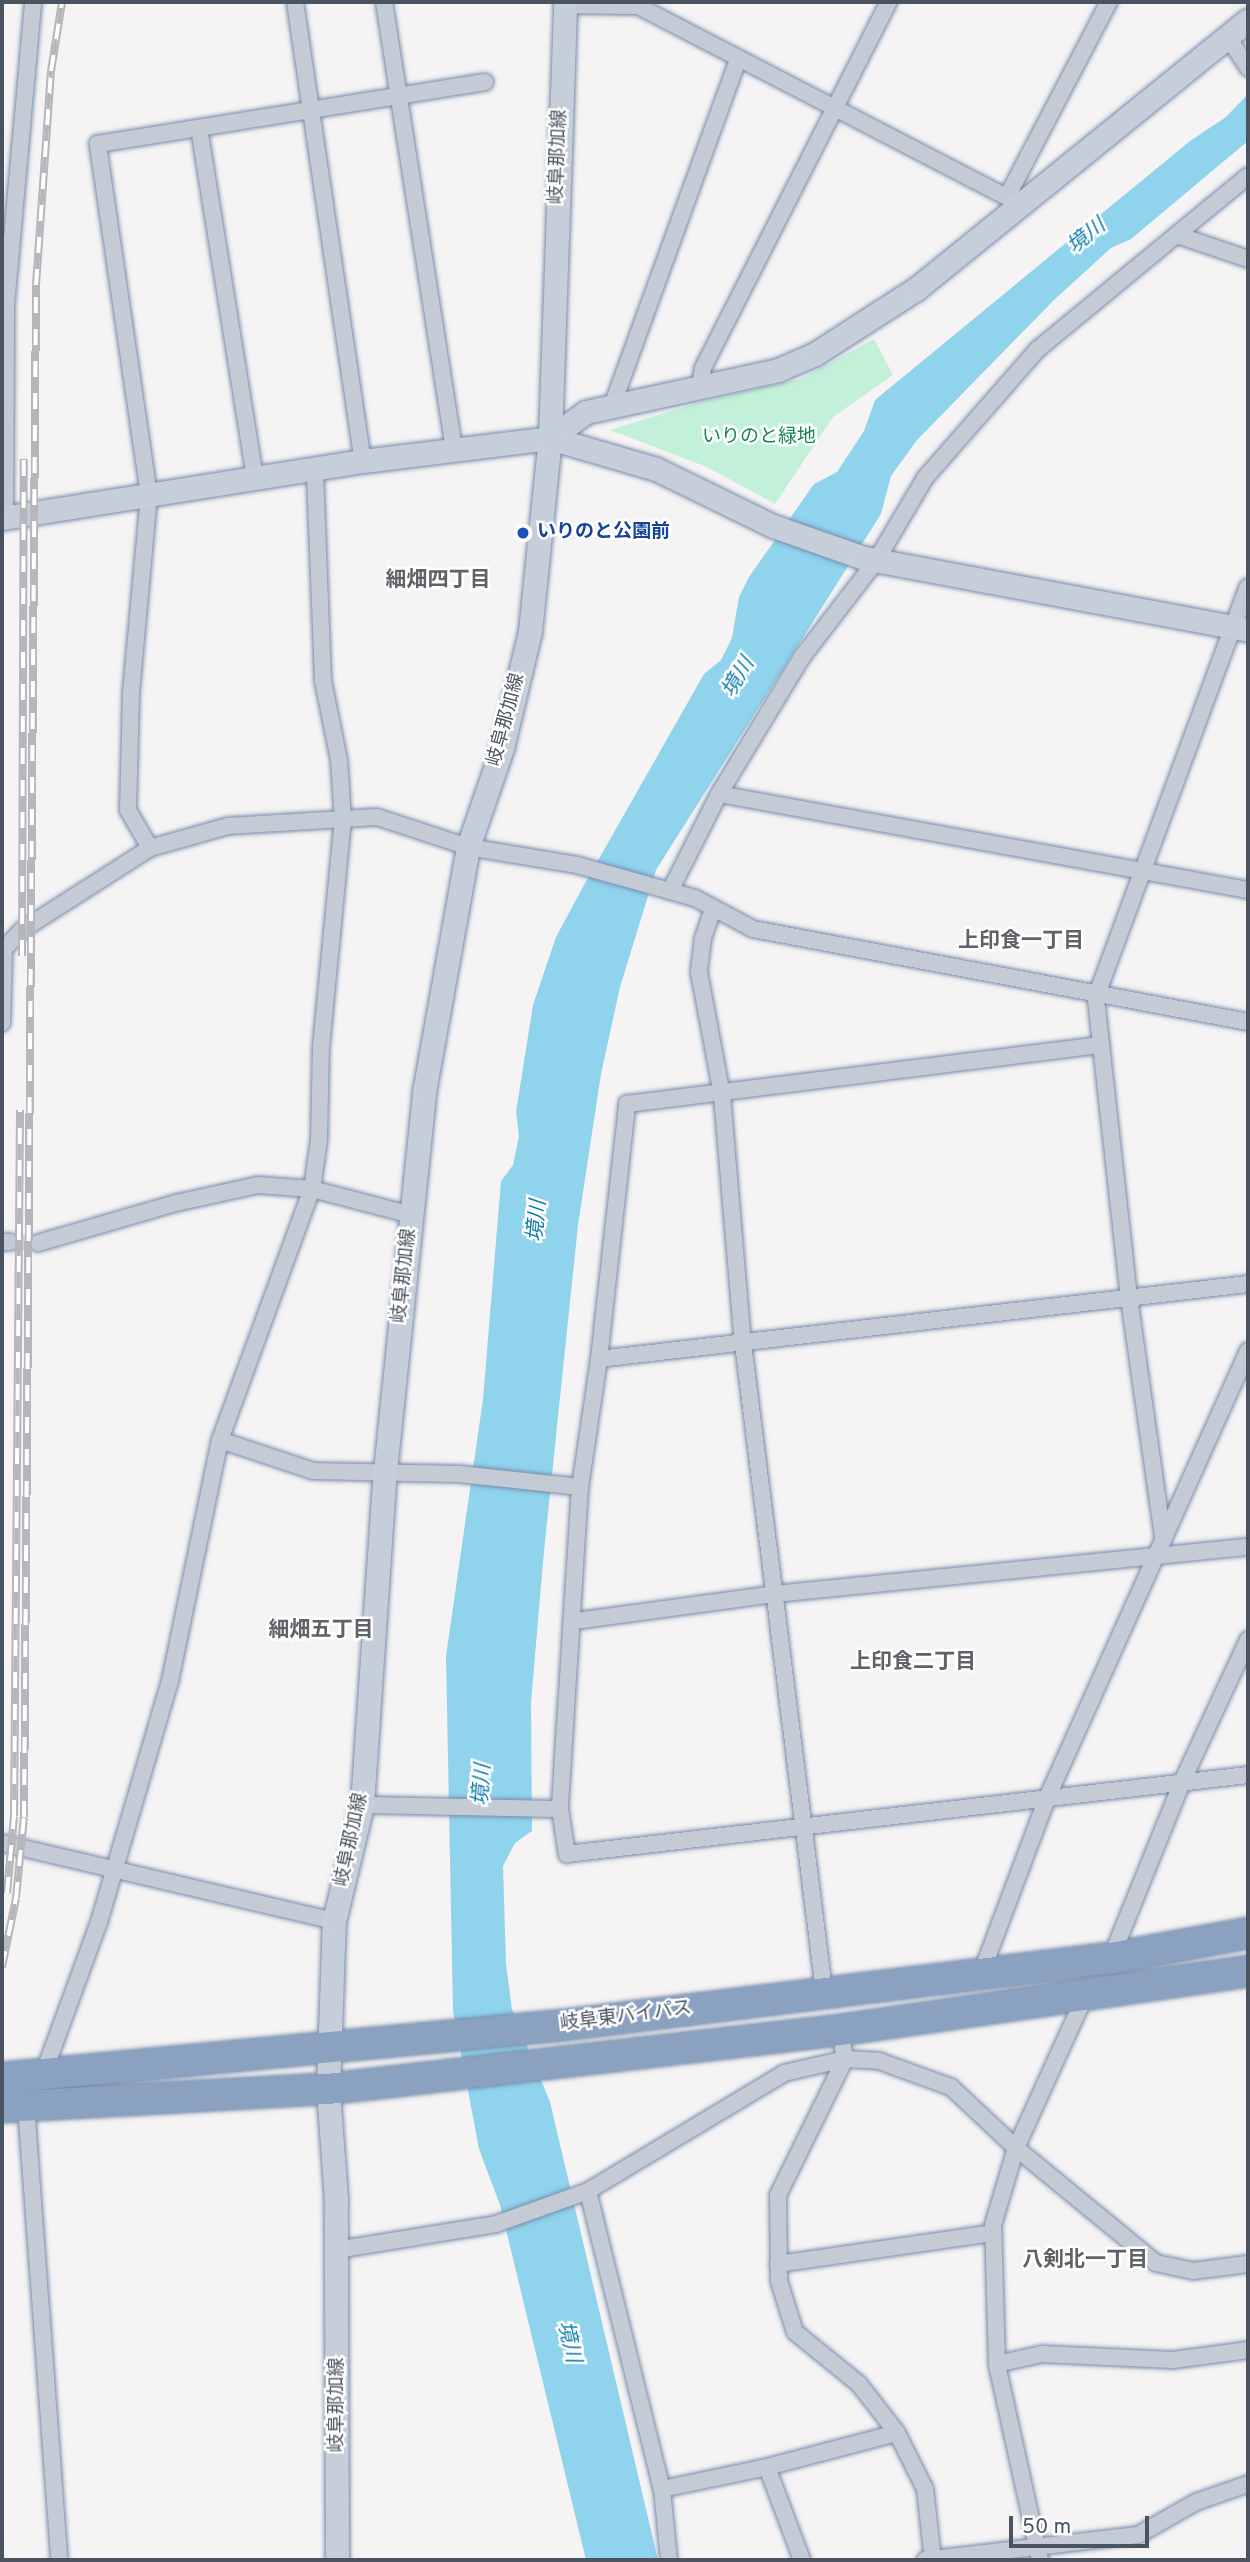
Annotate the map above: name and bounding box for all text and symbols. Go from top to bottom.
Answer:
street label: 岐阜那加線 [546,109,572,205]
water label: 境川 [1063,214,1111,260]
park label: いりのと緑地 [702,427,816,449]
place label: いりのと公園前 [537,522,670,544]
marker: いりのと公園前 [515,525,531,541]
district label: 細畑四丁目 [386,568,490,594]
water label: 境川 [717,654,761,702]
street label: 岐阜那加線 [484,671,530,769]
district label: 上印食一丁目 [958,929,1084,955]
water label: 境川 [524,1199,552,1243]
street label: 岐阜那加線 [389,1228,421,1324]
district label: 細畑五丁目 [269,1618,373,1644]
district label: 上印食二丁目 [850,1650,976,1676]
water label: 境川 [469,1763,497,1807]
street label: 岐阜那加線 [331,1791,373,1889]
street label: 岐阜東バイパス [559,1998,693,2036]
district label: 八剣北一丁目 [1022,2248,1148,2274]
water label: 境川 [551,2319,585,2365]
street label: 岐阜那加線 [327,2358,349,2452]
scale bar [1012,2502,1152,2546]
text: 50 m [1022,2514,1071,2541]

